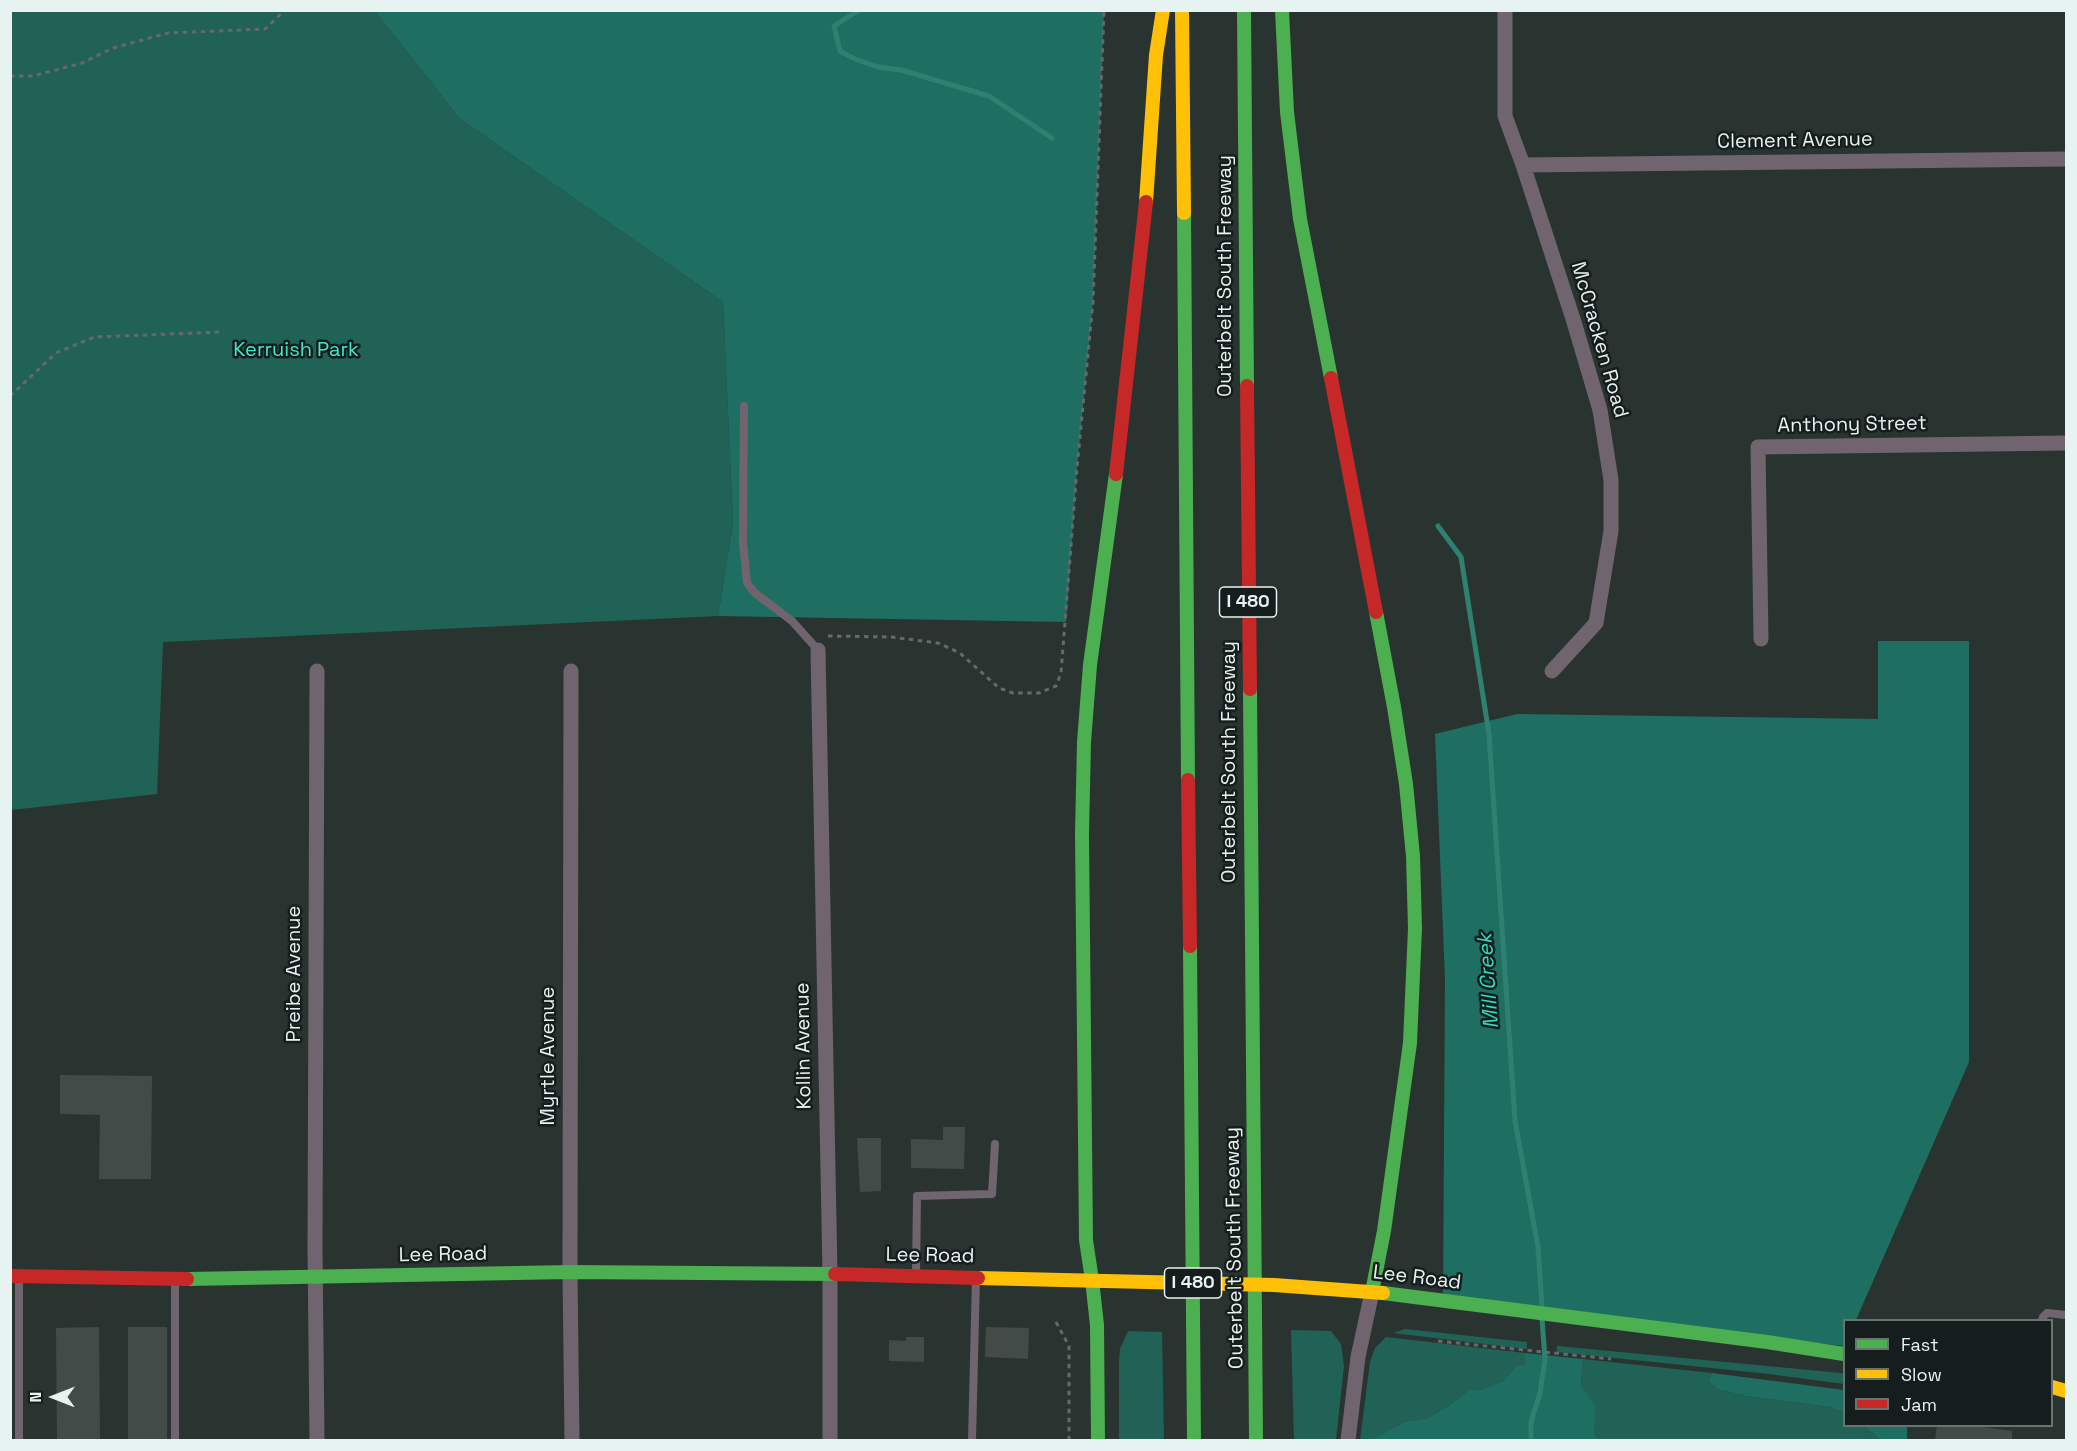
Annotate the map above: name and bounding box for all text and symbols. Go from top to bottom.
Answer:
street label: Clement Avenue [1717,128,1873,154]
street label: Outerbelt South Freeway [1214,155,1238,397]
street label: McCracken Road [1565,259,1633,421]
park label: Kerruish Park [233,339,359,363]
street label: Anthony Street [1777,412,1927,438]
road number: I 480 [1220,587,1276,617]
street label: Outerbelt South Freeway [1218,641,1242,883]
street label: Preibe Avenue [283,906,307,1042]
water label: Mill Creek [1473,932,1505,1030]
street label: Kollin Avenue [791,982,817,1110]
street label: Myrtle Avenue [537,987,561,1125]
street label: Outerbelt South Freeway [1221,1127,1249,1369]
street label: Lee Road [398,1242,488,1268]
street label: Lee Road [885,1243,975,1269]
street label: Lee Road [1371,1261,1463,1295]
road number: I 480 [1164,1268,1222,1298]
legend [1843,1319,2053,1427]
text: Fast [1901,1333,1938,1356]
text: Slow [1901,1363,1942,1386]
north arrow [24,1367,84,1427]
text: N [25,1392,46,1402]
text: Jam [1901,1393,1937,1416]

